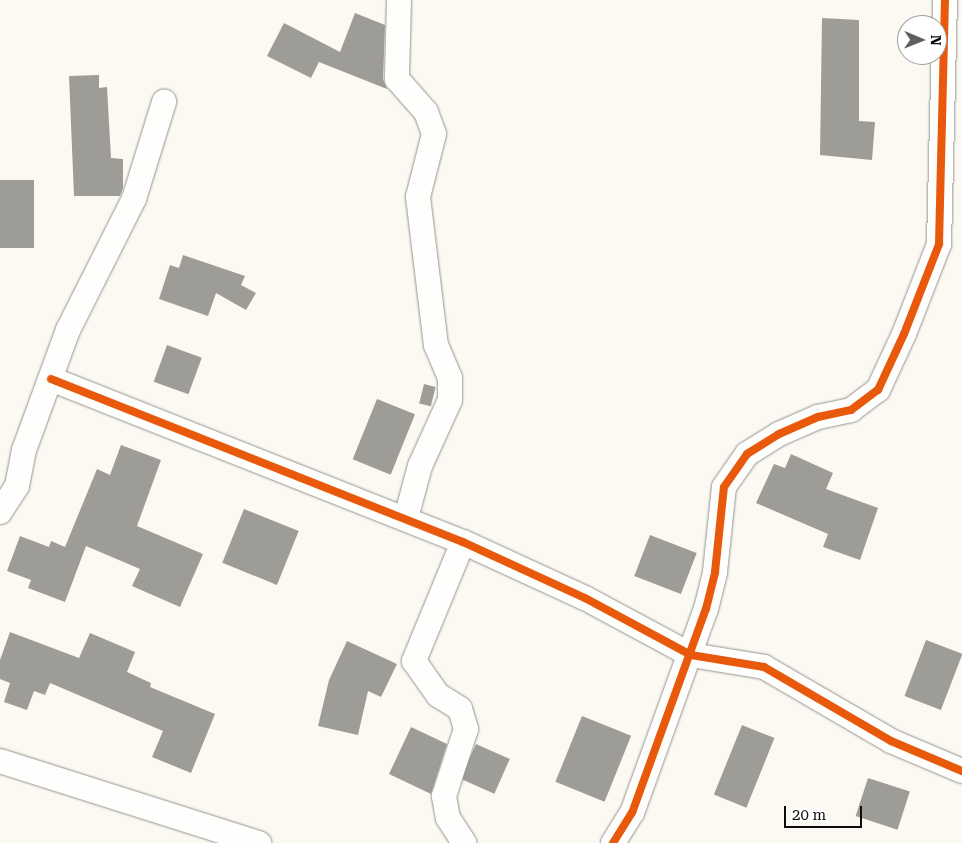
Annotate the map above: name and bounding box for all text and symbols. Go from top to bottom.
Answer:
north arrow [897,15,947,65]
text: N [928,35,944,46]
scale bar [787,796,864,828]
text: 20 m [792,806,826,824]

